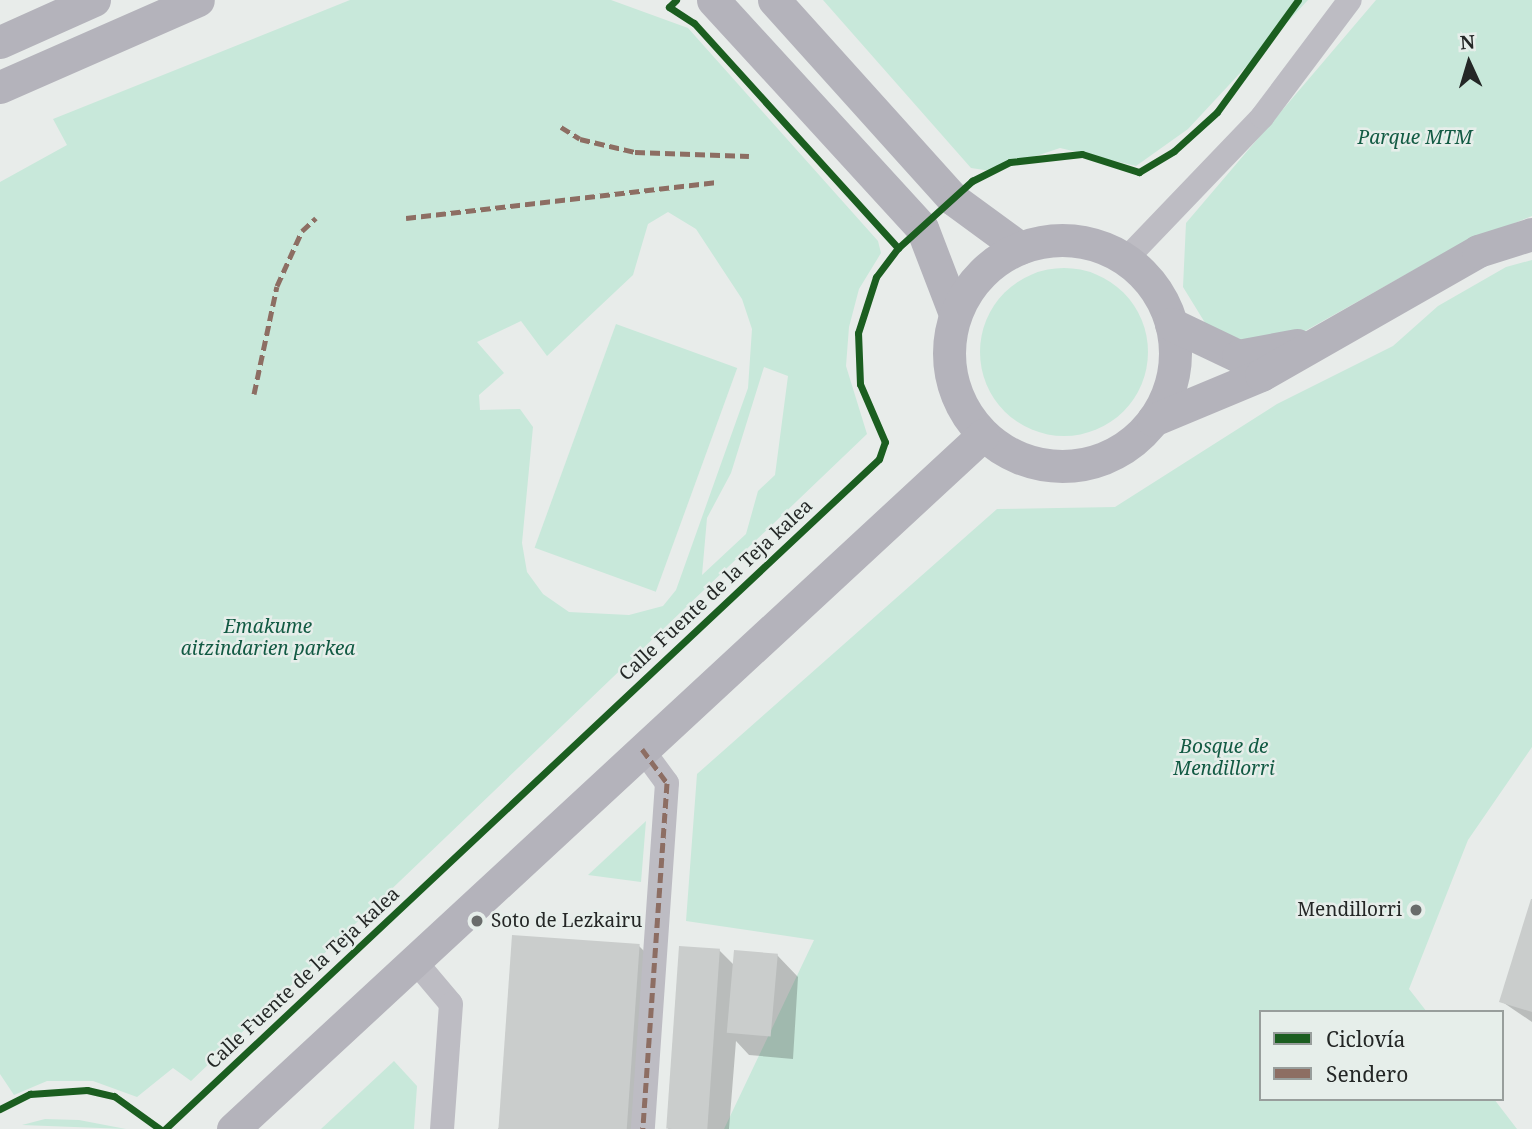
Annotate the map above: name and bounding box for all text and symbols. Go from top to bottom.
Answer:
north arrow [1434,28,1504,98]
text: N [1459,29,1476,56]
park label: Parque MTM [1358,127,1472,149]
street label: Calle Fuente de la Teja kalea [615,494,817,686]
park label: Emakume aitzindarien parkea [181,616,355,660]
park label: Bosque de Mendillorri [1173,736,1275,780]
street label: Calle Fuente de la Teja kalea [202,882,404,1074]
place label: Mendillorri [1297,899,1402,921]
marker: Mendillorri [1408,902,1424,918]
place label: Soto de Lezkairu [491,910,642,932]
marker: Soto de Lezkairu [469,913,485,929]
legend [1259,1010,1504,1101]
text: Ciclovía [1326,1025,1405,1053]
text: Sendero [1326,1060,1408,1088]

